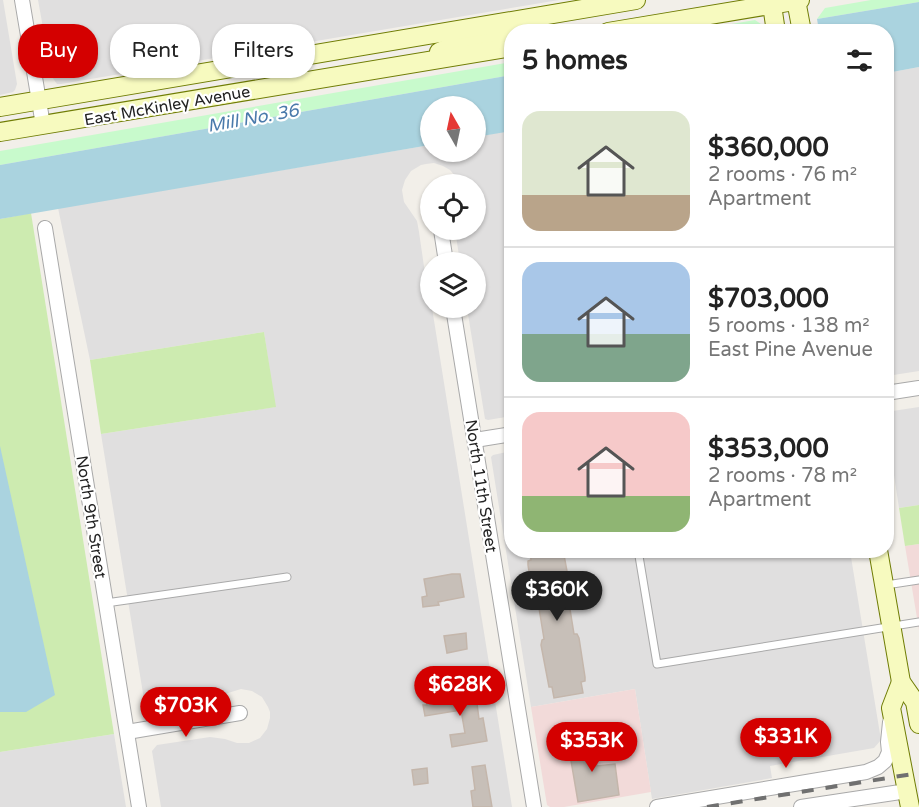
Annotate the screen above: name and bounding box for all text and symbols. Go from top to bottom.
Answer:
chip: Buy [18,24,98,78]
chip: Rent [110,24,200,78]
chip: Filters [212,24,315,78]
icon: filters [843,44,876,77]
text: 5 homes [522,45,628,76]
street label: East McKinley Avenue [83,82,252,130]
north arrow [420,96,486,162]
map controls [420,96,486,318]
water label: Mill No. 36 [206,99,302,137]
text: $360,000 [708,132,829,163]
icon: home [570,135,642,207]
text: 2 rooms · 76 m² [708,163,857,187]
button: locate [420,174,486,240]
text: Apartment [708,187,811,211]
button: layers [420,252,486,318]
text: $703,000 [708,283,829,314]
icon: home [570,286,642,358]
text: 5 rooms · 138 m² [708,314,870,338]
text: East Pine Avenue [708,338,873,362]
street label: North 11th Street [461,418,501,554]
text: $353,000 [708,433,829,464]
icon: home [570,436,642,508]
street label: North 9th Street [71,454,111,580]
text: 2 rooms · 78 m² [708,464,857,488]
text: Apartment [708,488,811,512]
pin: $360K [515,571,599,622]
text: $360K [525,578,589,602]
pin: $628K [418,666,502,717]
text: $628K [428,673,492,697]
pin: $703K [144,687,228,738]
text: $703K [154,694,218,718]
pin: $331K [744,718,828,769]
pin: $353K [550,722,634,773]
text: $331K [754,725,818,749]
text: $353K [560,729,624,753]

